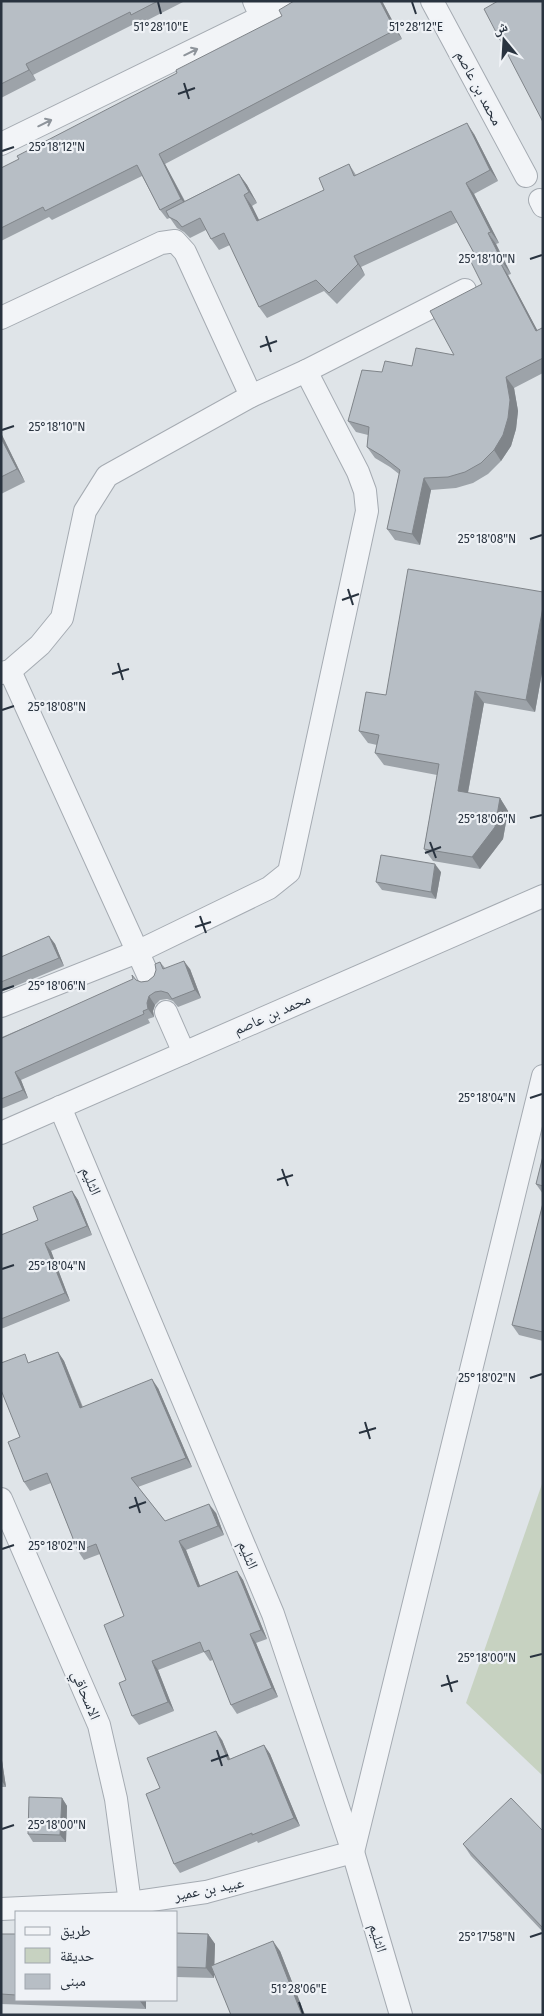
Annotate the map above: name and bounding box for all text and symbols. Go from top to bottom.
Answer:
north arrow [479,15,529,65]
text: ش [490,18,510,38]
text: 51°28'10"E [134,20,188,34]
text: 51°28'12"E [389,20,443,34]
one-way arrow [184,47,199,57]
street label: محمد بن عاصم [451,48,506,129]
one-way arrow [37,118,52,127]
text: 25°18'12"N [29,140,85,154]
text: 25°18'10"N [458,252,516,266]
text: 25°18'10"N [28,420,86,434]
text: 25°18'08"N [458,532,516,546]
text: 25°18'08"N [28,700,86,714]
text: 25°18'06"N [458,812,516,826]
text: 25°18'06"N [28,979,86,993]
street label: محمد بن عاصم [231,989,314,1040]
text: 25°18'04"N [458,1091,516,1105]
street label: الثليم [76,1164,105,1198]
text: 25°18'04"N [28,1259,86,1273]
text: 25°18'02"N [458,1371,516,1385]
street label: الثليم [233,1538,262,1572]
text: 25°18'02"N [28,1539,86,1553]
text: 25°18'00"N [458,1651,516,1665]
street label: الاسحاقي [65,1668,104,1723]
text: 25°18'00"N [28,1818,86,1832]
street label: عبيد بن عمير [172,1873,246,1906]
legend [15,1911,178,2001]
street label: الثليم [364,1921,391,1955]
text: طريق [60,1922,91,1941]
text: 25°17'58"N [459,1930,515,1944]
text: حديقة [60,1947,95,1965]
text: مبنى [60,1972,86,1991]
text: 51°28'06"E [271,1982,327,1996]

